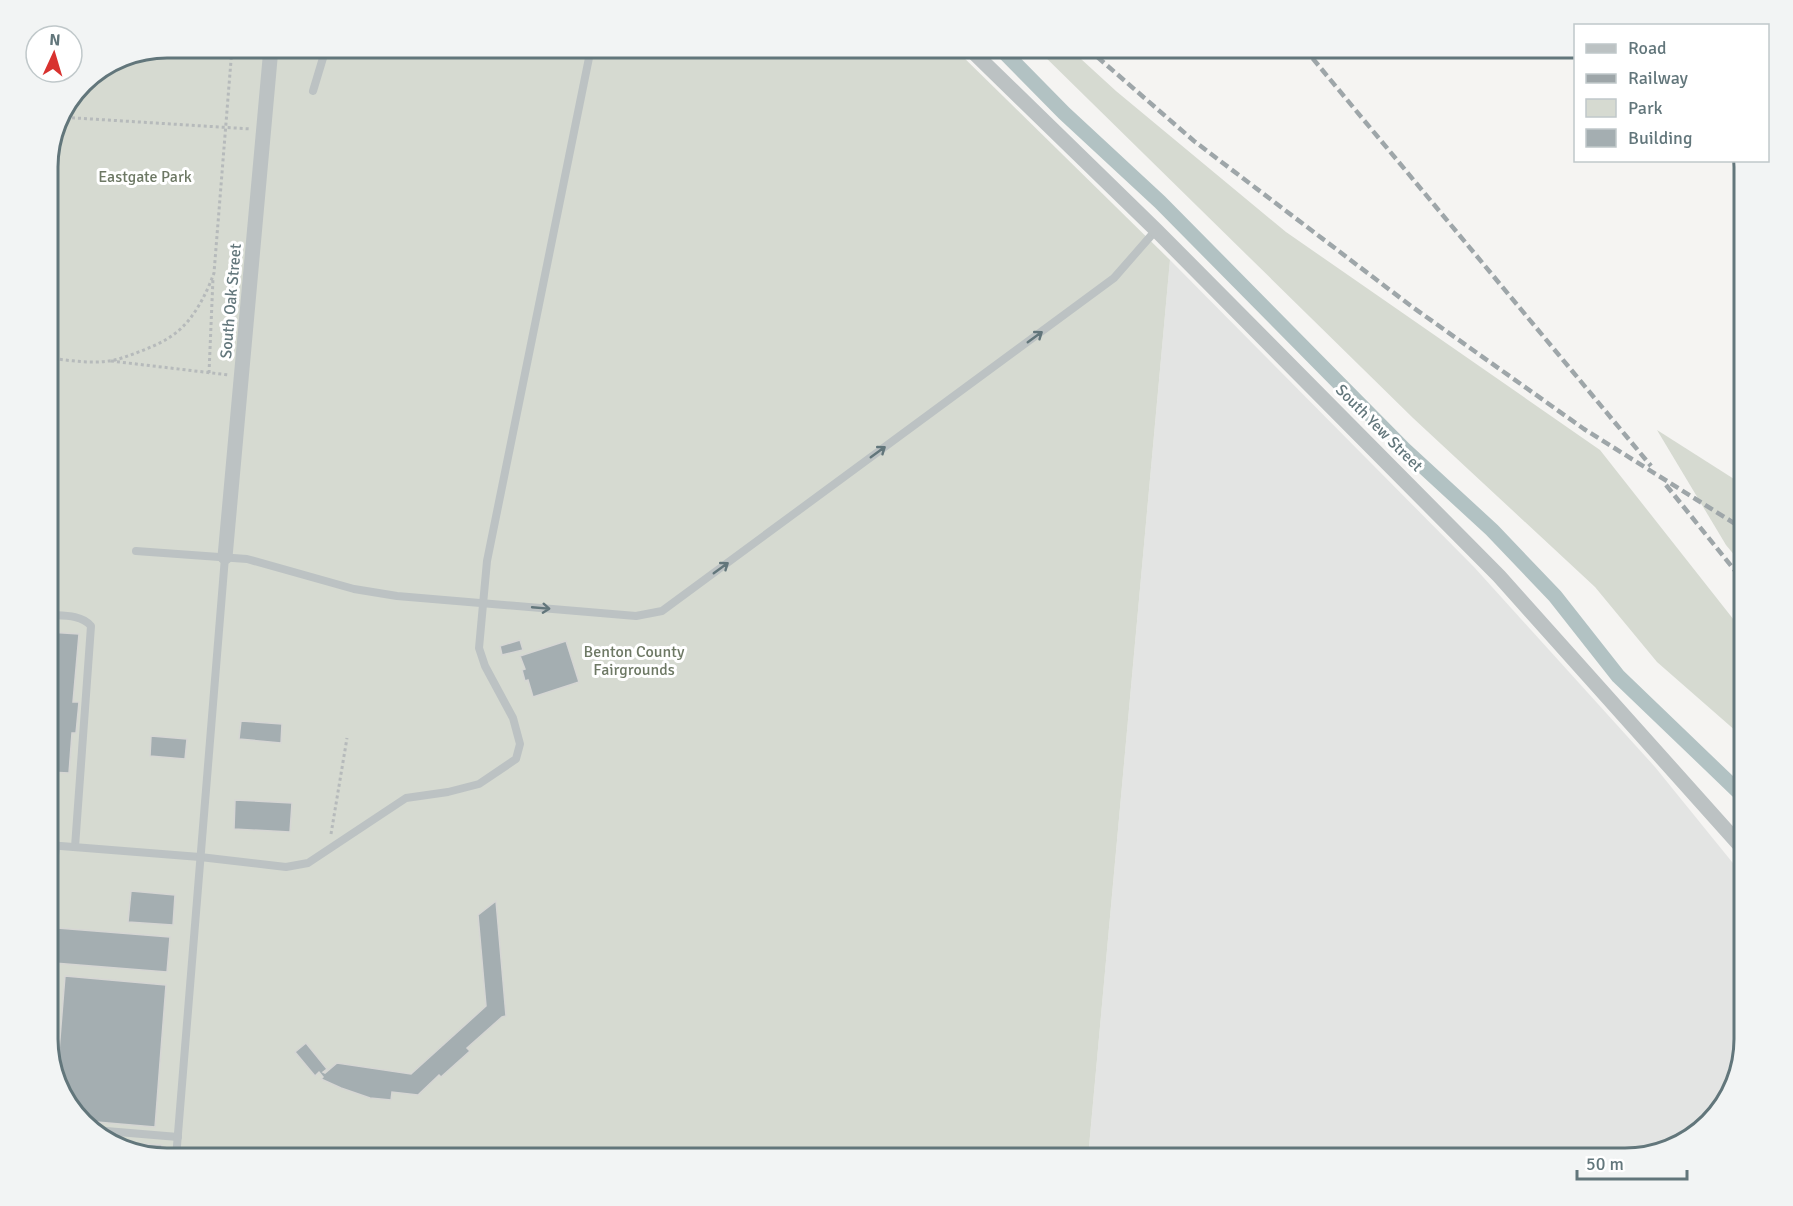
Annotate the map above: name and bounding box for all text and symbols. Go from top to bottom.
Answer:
north arrow [24,24,84,84]
legend [1574,24,1769,162]
text: N [49,30,61,50]
text: Road [1628,37,1667,59]
text: Railway [1628,67,1689,89]
text: Park [1628,97,1663,119]
text: Building [1628,127,1692,149]
park label: Eastgate Park [98,167,192,187]
street label: South Oak Street [216,242,246,359]
one-way arrow [1026,331,1042,343]
street label: South Yew Street [1331,380,1427,476]
one-way arrow [869,446,885,459]
one-way arrow [712,562,728,574]
one-way arrow [530,603,550,614]
park label: Benton County Fairgrounds [584,642,685,680]
scale bar [1577,1143,1686,1181]
text: 50 m [1586,1153,1624,1175]

